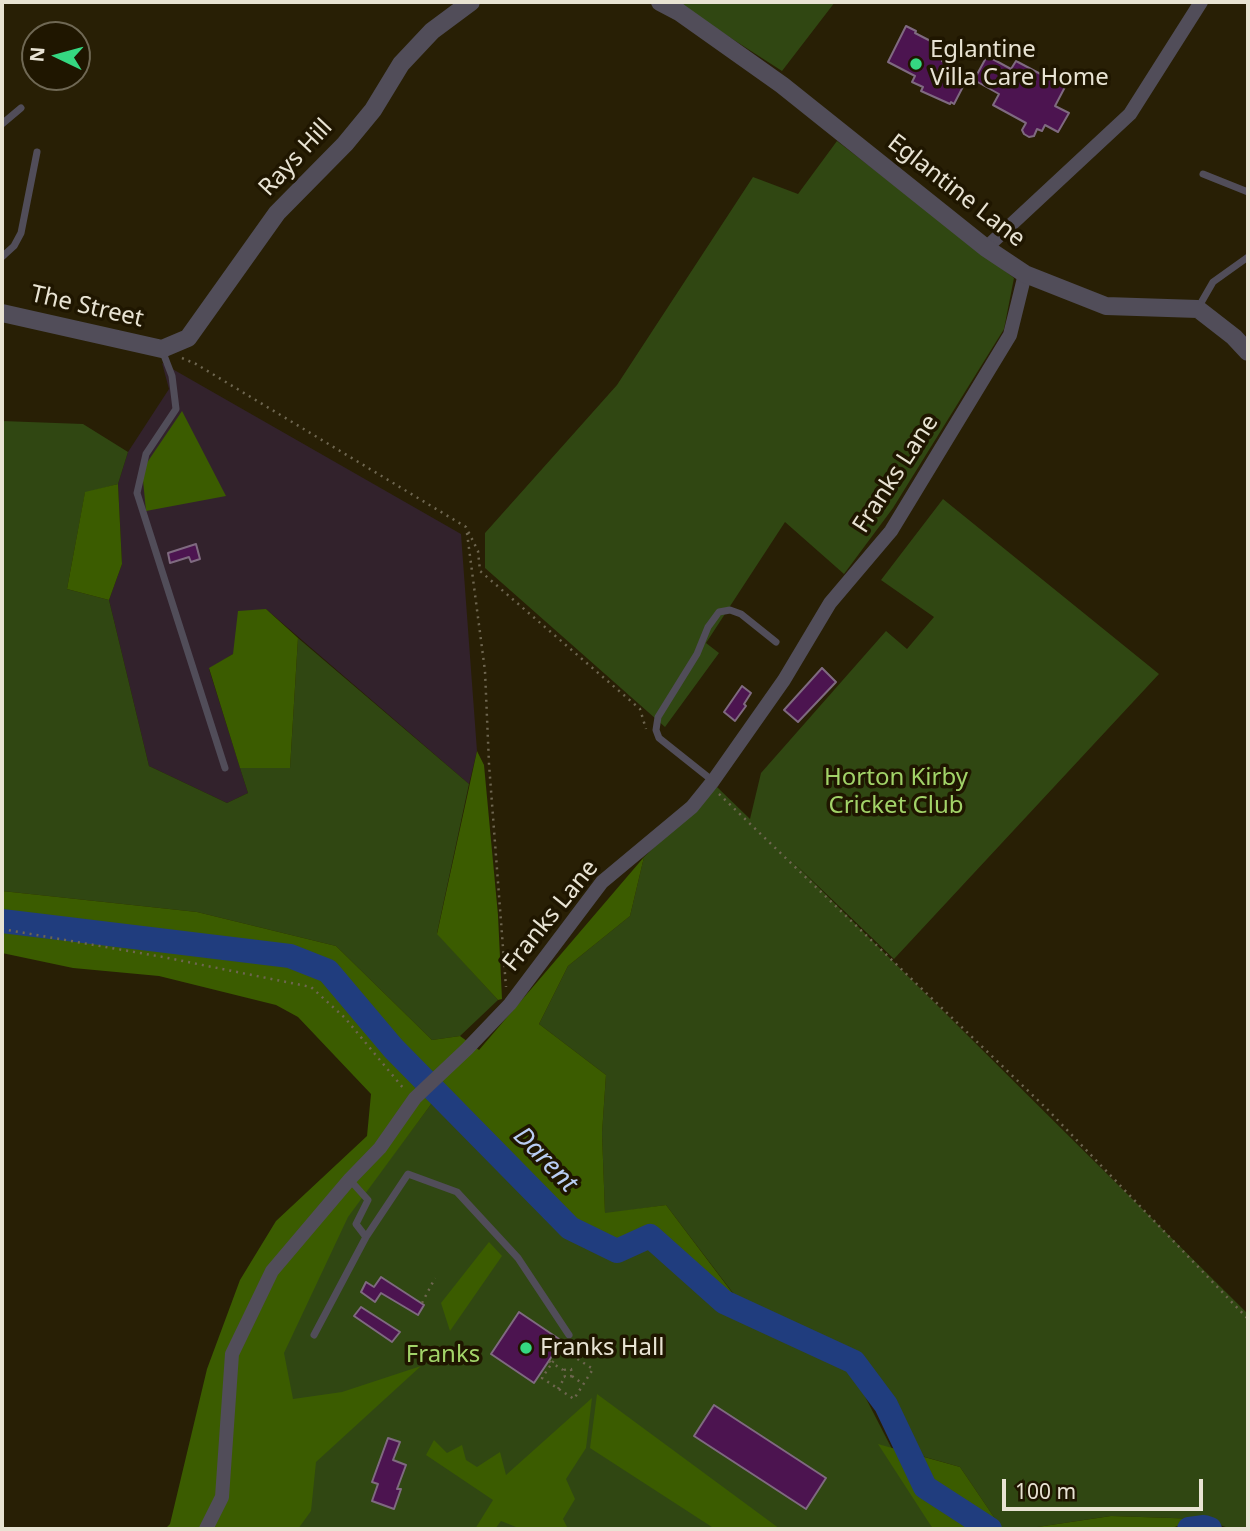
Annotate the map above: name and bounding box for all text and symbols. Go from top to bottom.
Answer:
north arrow [21,21,91,91]
place label: Eglantine Villa Care Home [930,36,1109,92]
text: N [23,46,51,63]
marker: Eglantine Villa Care Home [908,56,924,72]
street label: Rays Hill [253,114,339,202]
street label: Eglantine Lane [882,128,1030,254]
street label: The Street [28,280,146,334]
street label: Franks Lane [847,409,945,539]
park label: Horton Kirby Cricket Club [824,764,968,820]
street label: Franks Lane [497,854,605,978]
water label: Darent [506,1121,584,1199]
place label: Franks Hall [540,1334,664,1362]
marker: Franks Hall [518,1340,534,1356]
park label: Franks [406,1341,480,1369]
scale bar [1005,1464,1206,1508]
text: 100 m [1015,1477,1076,1505]

